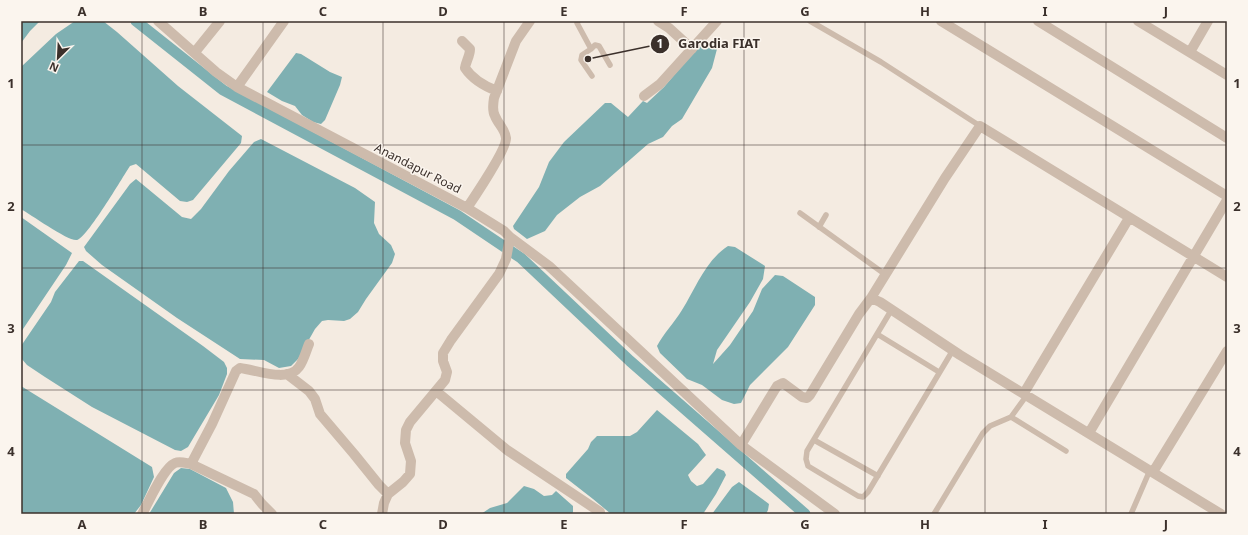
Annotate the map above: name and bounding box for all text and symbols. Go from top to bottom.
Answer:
text: A [78,2,87,20]
text: B [199,2,207,20]
text: C [319,2,327,20]
text: D [438,2,448,20]
text: E [560,2,568,20]
text: F [680,2,688,20]
text: G [800,2,810,20]
text: H [920,2,930,20]
text: I [1042,2,1048,20]
text: J [1163,2,1168,20]
callout: Garodia FIAT [650,31,768,56]
text: Garodia FIAT [678,34,760,52]
text: 1 [657,35,663,52]
north arrow [38,38,78,78]
text: N [47,59,61,76]
text: 1 [7,74,15,92]
text: 1 [1233,74,1241,92]
street label: Anandapur Road [372,139,464,197]
text: 2 [7,197,15,215]
text: 2 [1233,197,1241,215]
text: 3 [7,319,15,337]
text: 3 [1233,319,1241,337]
text: 4 [7,442,15,460]
text: 4 [1233,442,1241,460]
text: A [78,515,87,533]
text: B [199,515,207,533]
text: C [319,515,327,533]
text: D [438,515,448,533]
text: E [560,515,568,533]
text: F [680,515,688,533]
text: G [800,515,810,533]
text: H [920,515,930,533]
text: I [1042,515,1048,533]
text: J [1163,515,1168,533]

